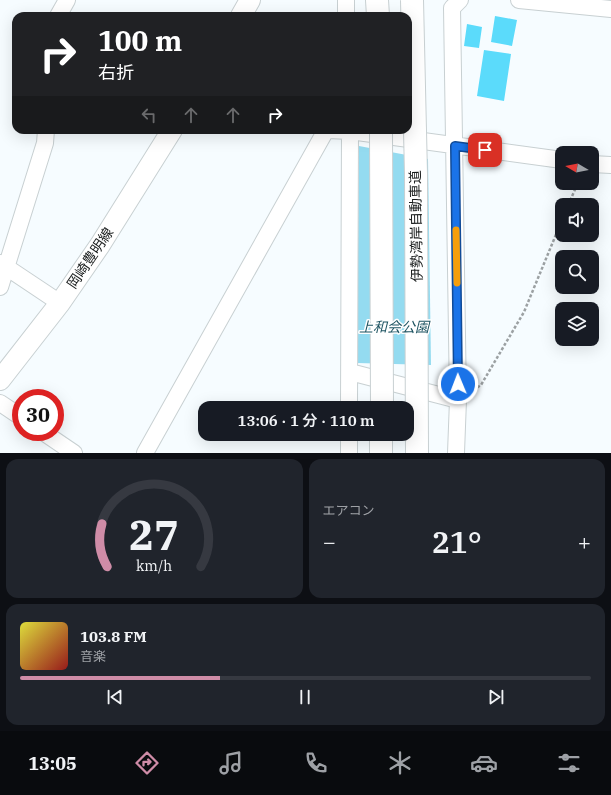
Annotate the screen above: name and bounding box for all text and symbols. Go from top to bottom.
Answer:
text: 100 m [98,22,182,59]
icon: right [32,28,84,80]
text: 右折 [98,61,134,84]
icon: left [138,104,160,126]
icon: ahead [180,104,202,126]
icon: ahead [222,104,244,126]
icon: right [264,104,286,126]
pin [468,133,502,167]
icon: arrive [474,139,496,161]
north arrow [555,146,599,190]
map controls [555,146,599,346]
street label: 伊勢湾岸自動車道 [406,170,426,282]
button: sound [555,198,599,242]
street label: 岡崎豊明線 [63,224,117,292]
button: search [555,250,599,294]
button: layers [555,302,599,346]
park label: 上和会公園 [359,318,431,336]
position arrow [437,363,479,405]
speed limit sign: 30 [12,389,64,441]
text: 13:06 · 1 分 · 110 m [237,411,375,430]
text: エアコン [323,502,375,519]
text: 27 [129,506,179,560]
text: 21° [432,522,482,561]
text: − [323,527,336,556]
text: + [578,527,591,556]
text: km/h [136,555,172,574]
text: 103.8 FM [80,627,147,646]
text: 音楽 [80,648,106,665]
icon: previous [104,686,126,708]
icon: pause [294,686,316,708]
icon: next [485,686,507,708]
icon: directions [133,749,161,777]
icon: music [217,749,245,777]
icon: phone [302,749,330,777]
icon: climate [386,749,414,777]
icon: car [470,749,498,777]
icon: filters [555,749,583,777]
text: 13:05 [28,752,77,775]

